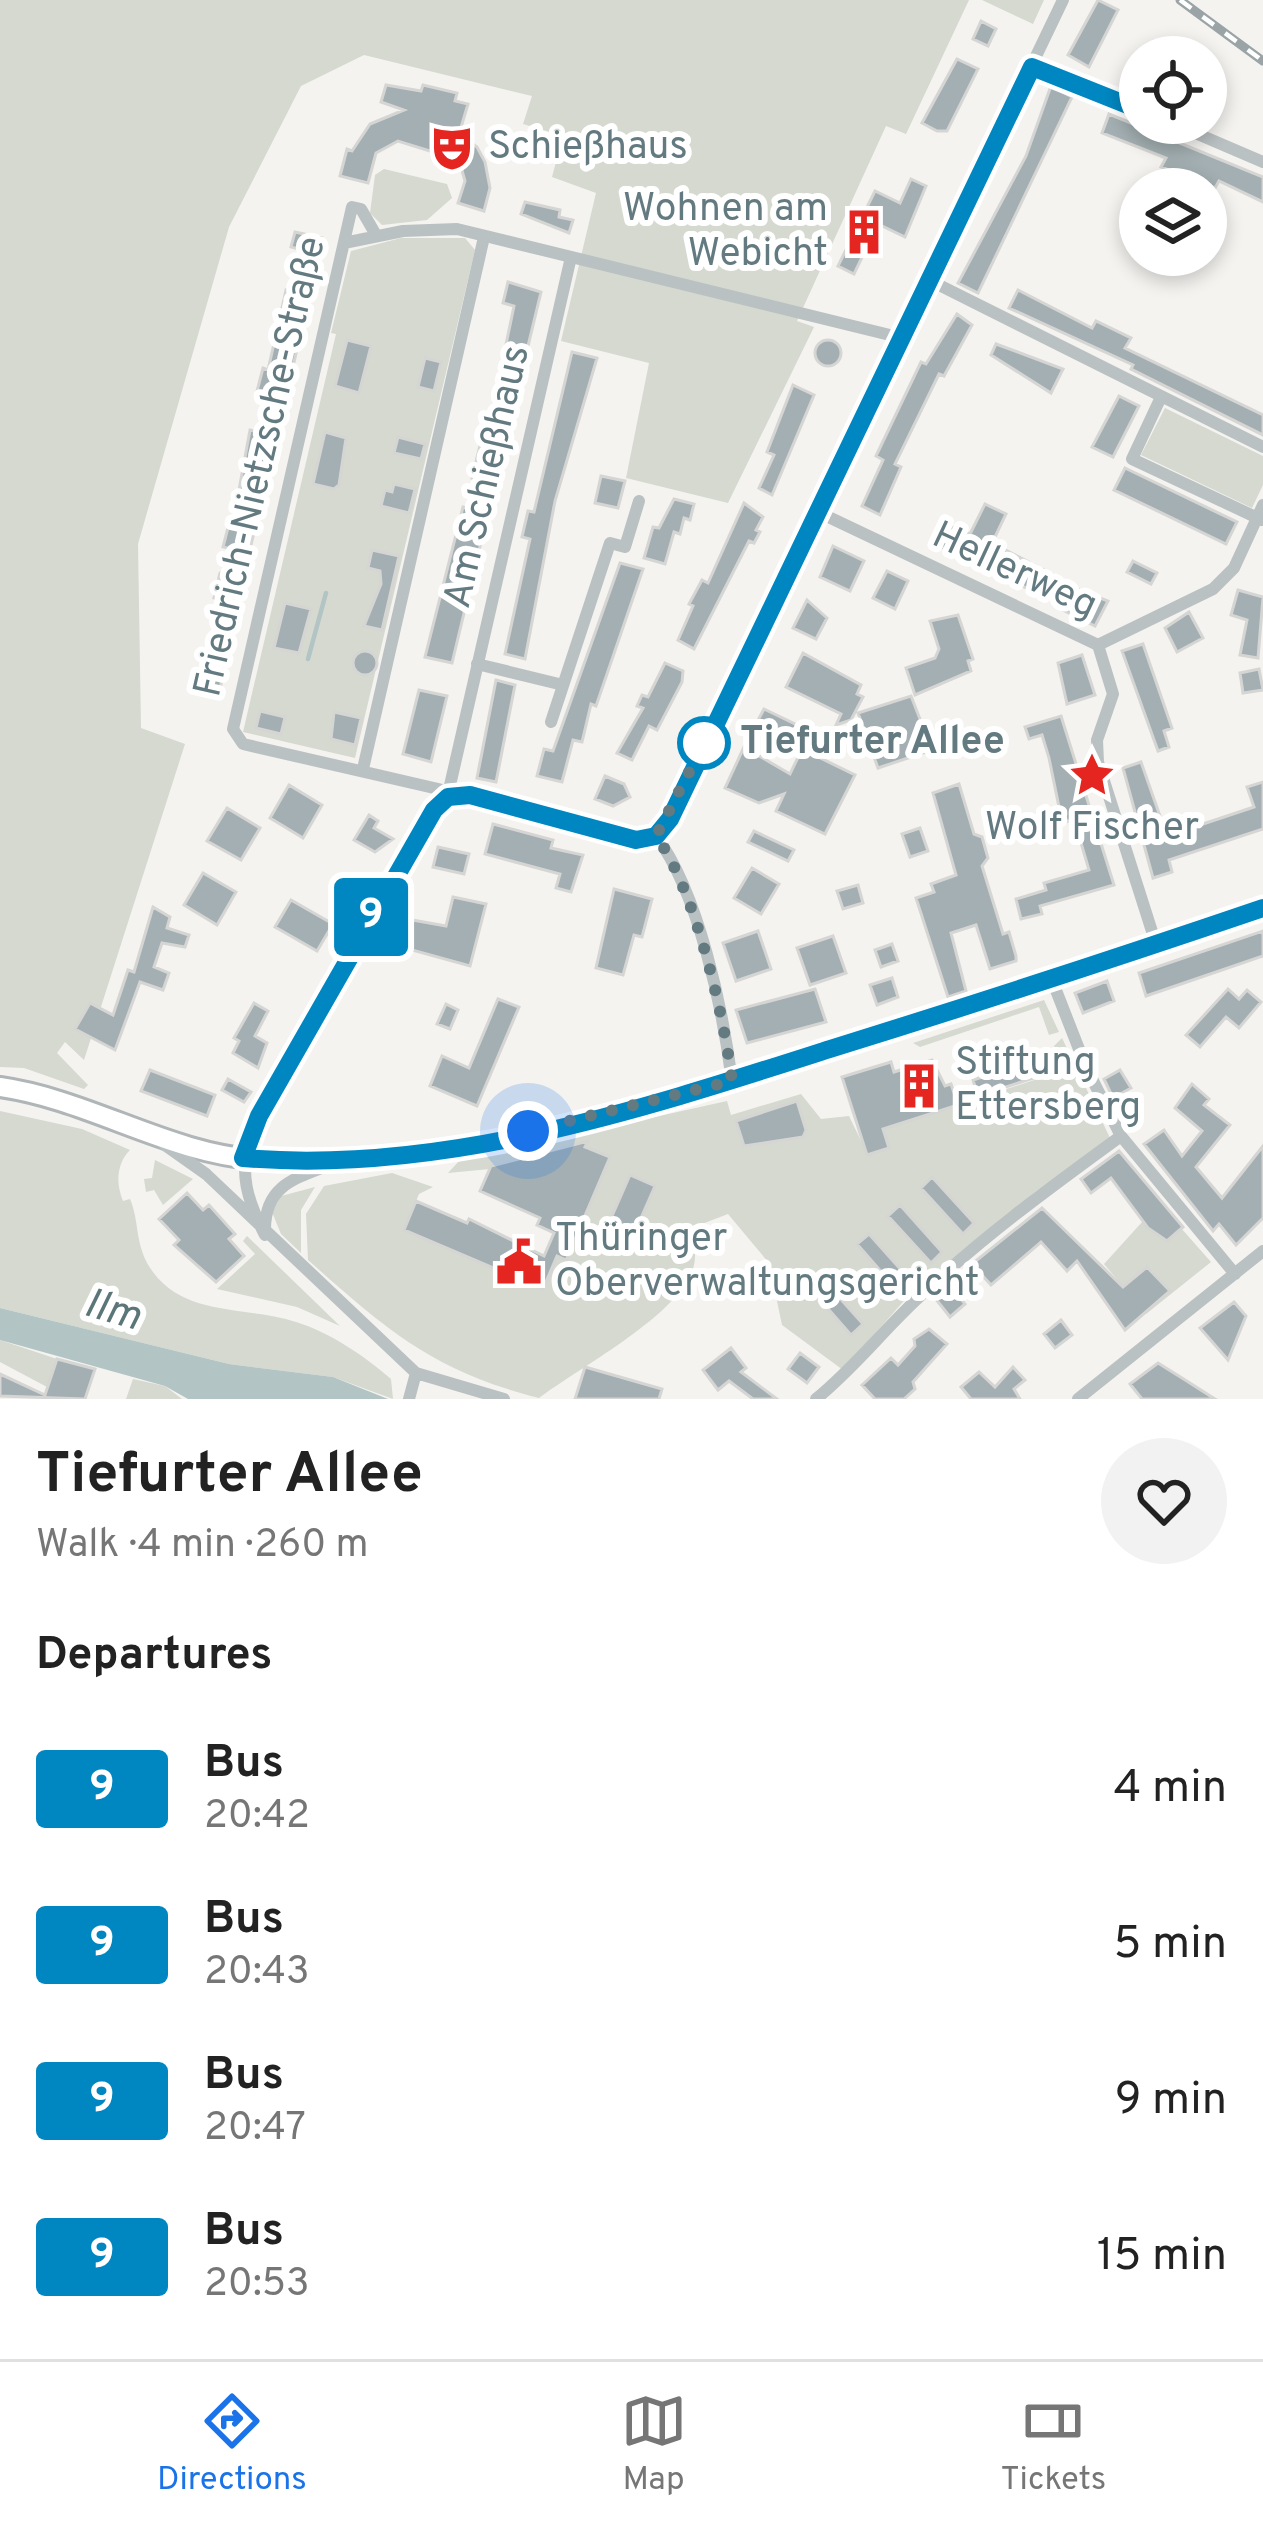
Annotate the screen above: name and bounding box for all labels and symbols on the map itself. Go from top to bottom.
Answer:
theatre icon: Schießhaus [427,123,477,173]
place label: Schießhaus [488,124,688,173]
place label: Wohnen am Webicht [623,186,828,280]
building icon: Wohnen am Webicht [839,207,889,257]
street label: Friedrich-Nietzsche-Straße [185,232,339,702]
street label: Am Schießhaus [435,341,543,613]
street label: Hellerweg [924,512,1104,632]
marker: Tiefurter Allee [679,718,729,768]
place label: Tiefurter Allee [740,719,1005,768]
place icon: Wolf Fischer [1067,750,1117,800]
place label: Wolf Fischer [985,805,1199,854]
line badge: 9 [332,878,410,956]
place label: Stiftung Ettersberg [955,1040,1141,1134]
building icon: Stiftung Ettersberg [894,1061,944,1111]
your location [498,1101,558,1161]
place label: Thüringer Oberverwaltungsgericht [555,1216,980,1310]
public building icon: Thüringer Oberverwaltungsgericht [494,1237,544,1287]
water label: Ilm [78,1279,147,1345]

